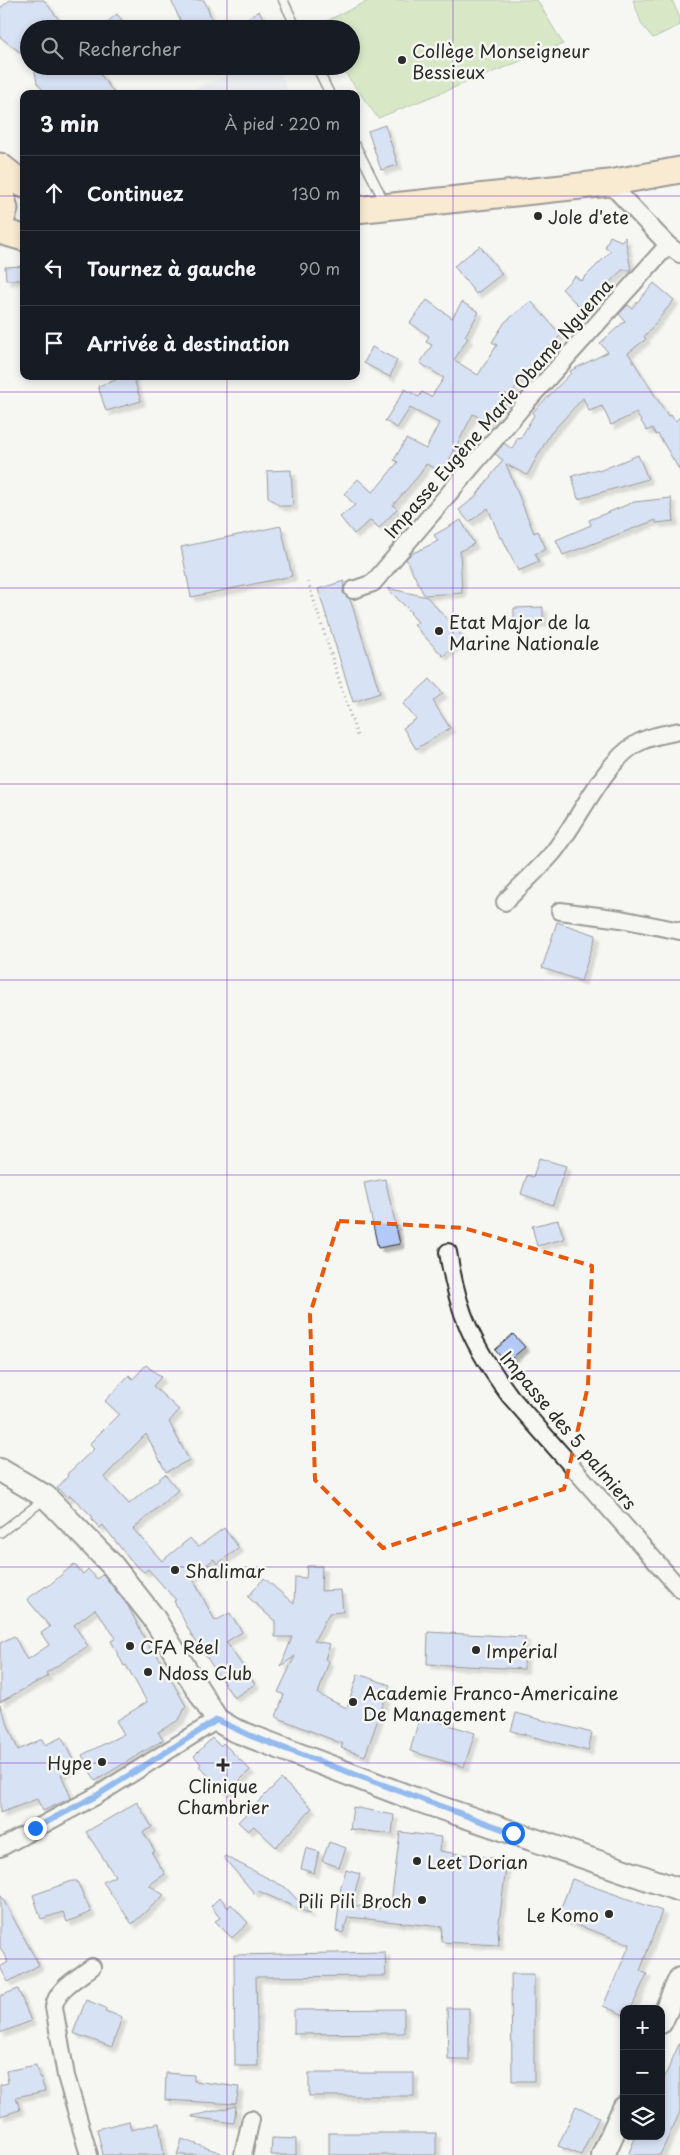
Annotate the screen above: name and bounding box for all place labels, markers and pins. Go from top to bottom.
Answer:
place label: Collège Monseigneur Bessieux [412,37,590,85]
marker: Collège Monseigneur Bessieux [396,54,408,66]
place label: Jole d'ete [548,203,629,230]
marker: Jole d'ete [532,210,544,222]
place label: Etat Major de la Marine Nationale [449,608,600,656]
marker: Etat Major de la Marine Nationale [433,625,445,637]
place label: Shalimar [185,1557,265,1584]
marker: Shalimar [169,1564,181,1576]
place label: CFA Réel [140,1633,219,1660]
place label: Impérial [486,1637,558,1664]
marker: CFA Réel [124,1640,136,1652]
marker: Impérial [470,1644,482,1656]
place label: Ndoss Club [158,1659,252,1686]
marker: Ndoss Club [142,1666,154,1678]
place label: Academie Franco-Americaine De Management [363,1679,619,1727]
marker: Academie Franco-Americaine De Management [347,1696,359,1708]
place label: Hype [47,1749,92,1776]
marker: Hype [96,1756,108,1768]
marker: Clinique Chambrier [216,1758,230,1772]
place label: Clinique Chambrier [177,1772,270,1820]
place label: Leet Dorian [427,1848,528,1875]
marker: Leet Dorian [411,1855,423,1867]
place label: Pili Pili Broch [298,1887,412,1914]
marker: Pili Pili Broch [416,1894,428,1906]
place label: Le Komo [526,1901,599,1928]
marker: Le Komo [603,1908,615,1920]

